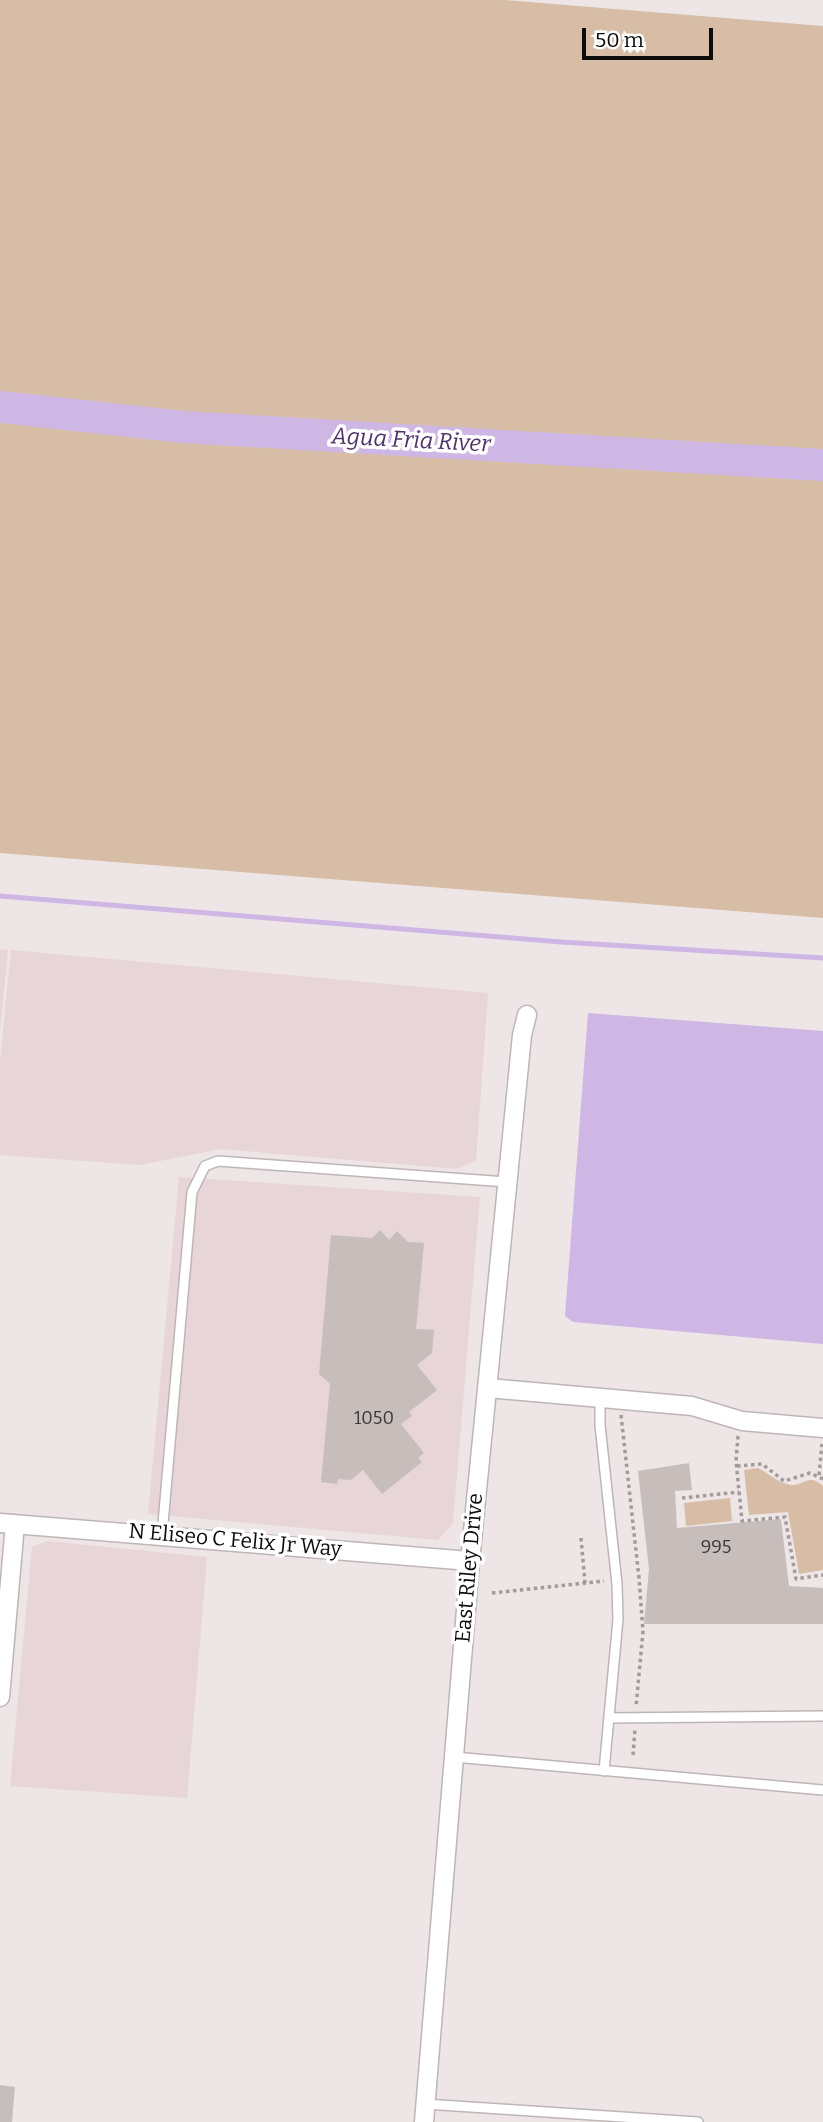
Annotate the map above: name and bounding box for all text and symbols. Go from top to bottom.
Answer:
scale bar [585,14,716,58]
text: 50 m [595,27,644,53]
water label: Agua Fria River [331,423,491,459]
house number: 1050 [354,1408,394,1430]
street label: East Riley Drive [451,1492,489,1644]
street label: N Eliseo C Felix Jr Way [127,1519,343,1563]
house number: 995 [701,1537,731,1559]

